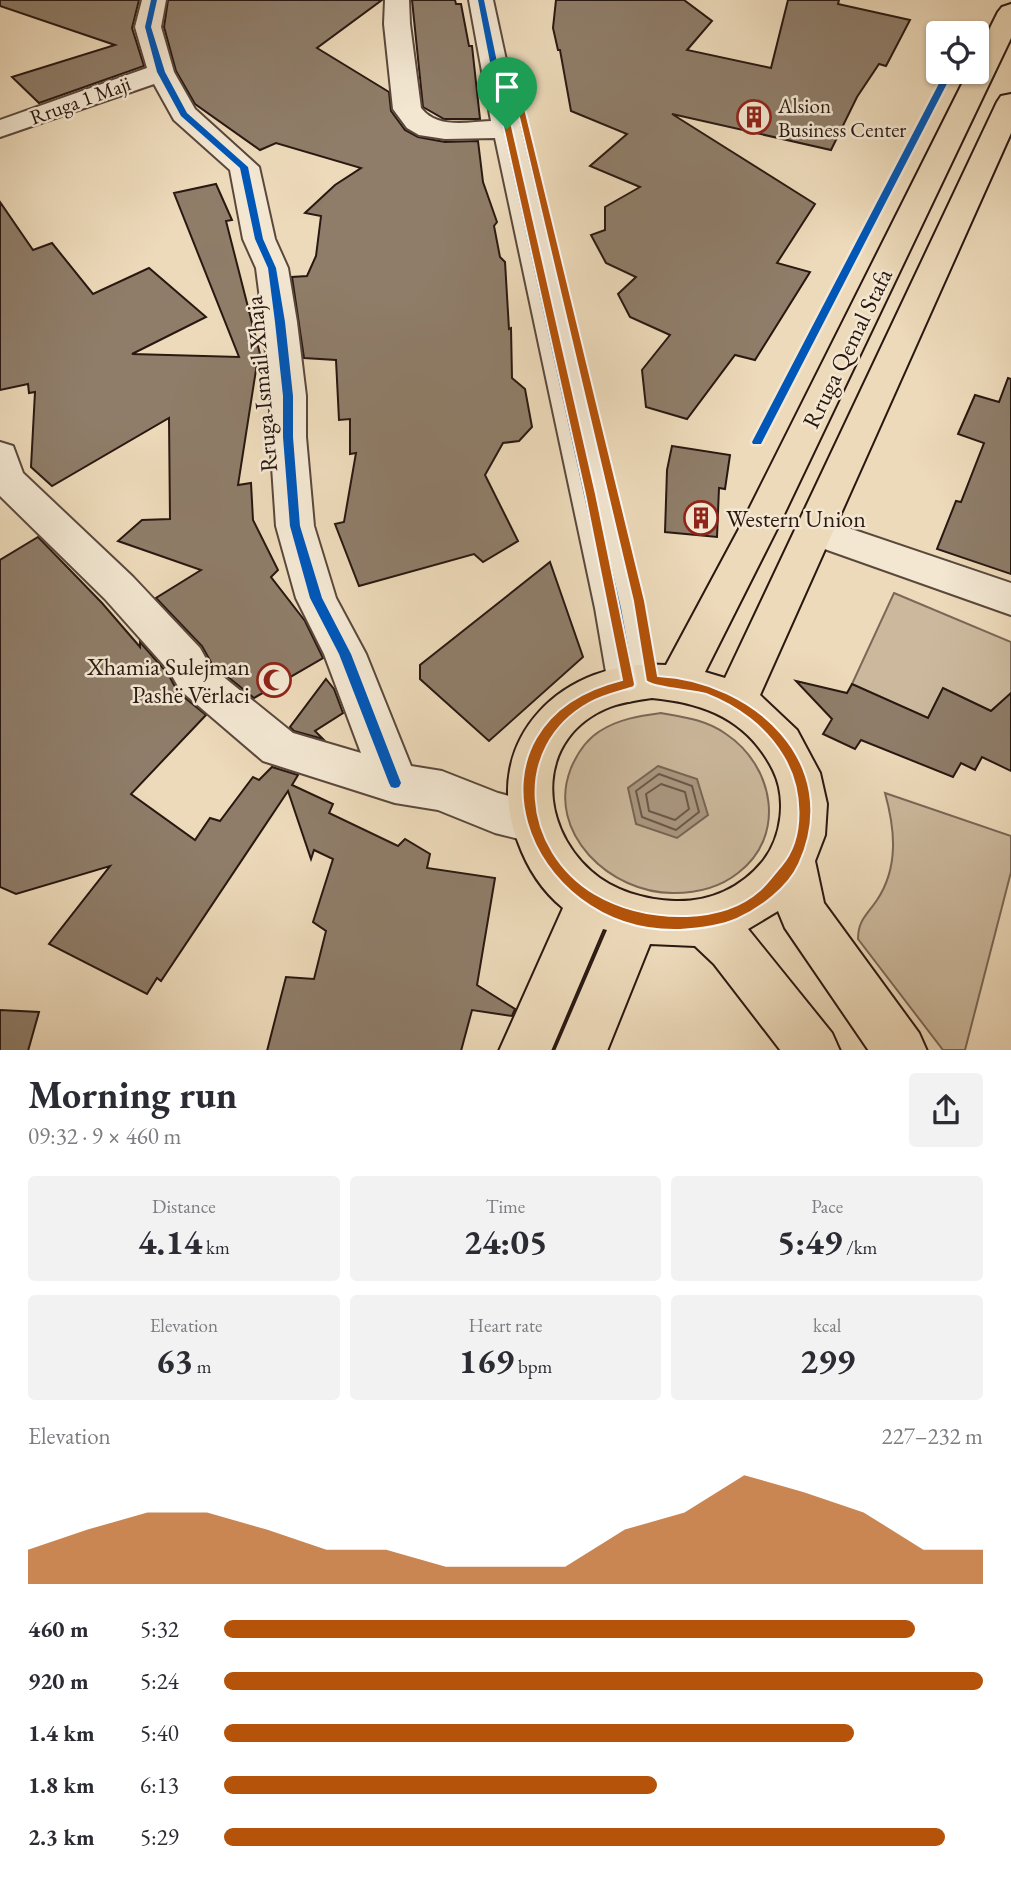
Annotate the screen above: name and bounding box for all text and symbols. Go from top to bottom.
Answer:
map controls [926,21,989,84]
button: locate [926,21,989,84]
pin [477,57,537,129]
icon: arrive [488,68,526,106]
street label: Rruga 1 Maji [26,69,134,131]
place label: Alsion Business Center [777,92,906,143]
building icon: Alsion Business Center [735,98,773,136]
street label: Rruga Qemal Stafa [795,263,899,433]
street label: Rruga Ismail Xhaja [238,294,284,473]
building icon: Western Union [682,499,720,537]
place label: Western Union [726,503,866,534]
place label: Xhamia Sulejman Pashë Vërlaci [86,651,250,710]
mosque icon: Xhamia Sulejman Pashë Vërlaci [255,661,293,699]
text: Morning run [28,1070,237,1119]
button: share [909,1073,983,1147]
text: 09:32 · 9 × 460 m [28,1121,181,1151]
text: Distance [152,1194,216,1219]
text: Time [486,1194,525,1219]
text: Pace [811,1194,843,1219]
text: 4.14 [138,1219,202,1264]
text: 24:05 [464,1219,547,1264]
text: 5:49 [777,1219,842,1264]
text: km [202,1235,230,1260]
text: /km [842,1235,877,1260]
text: Elevation [150,1313,218,1338]
text: Heart rate [469,1313,542,1338]
text: kcal [813,1313,841,1338]
text: 63 [156,1338,193,1383]
text: 169 [459,1338,514,1383]
text: 299 [799,1338,855,1383]
text: m [193,1354,212,1379]
text: bpm [514,1354,552,1379]
text: Elevation [28,1421,111,1451]
text: 227–232 m [882,1421,983,1451]
text: 460 m [28,1614,89,1644]
text: 5:32 [140,1614,179,1644]
text: 920 m [28,1666,89,1696]
text: 5:24 [140,1666,179,1696]
text: 1.4 km [28,1718,95,1748]
text: 5:40 [140,1718,179,1748]
text: 1.8 km [28,1770,95,1800]
text: 6:13 [140,1770,179,1800]
text: 2.3 km [28,1822,95,1852]
text: 5:29 [140,1822,179,1852]

